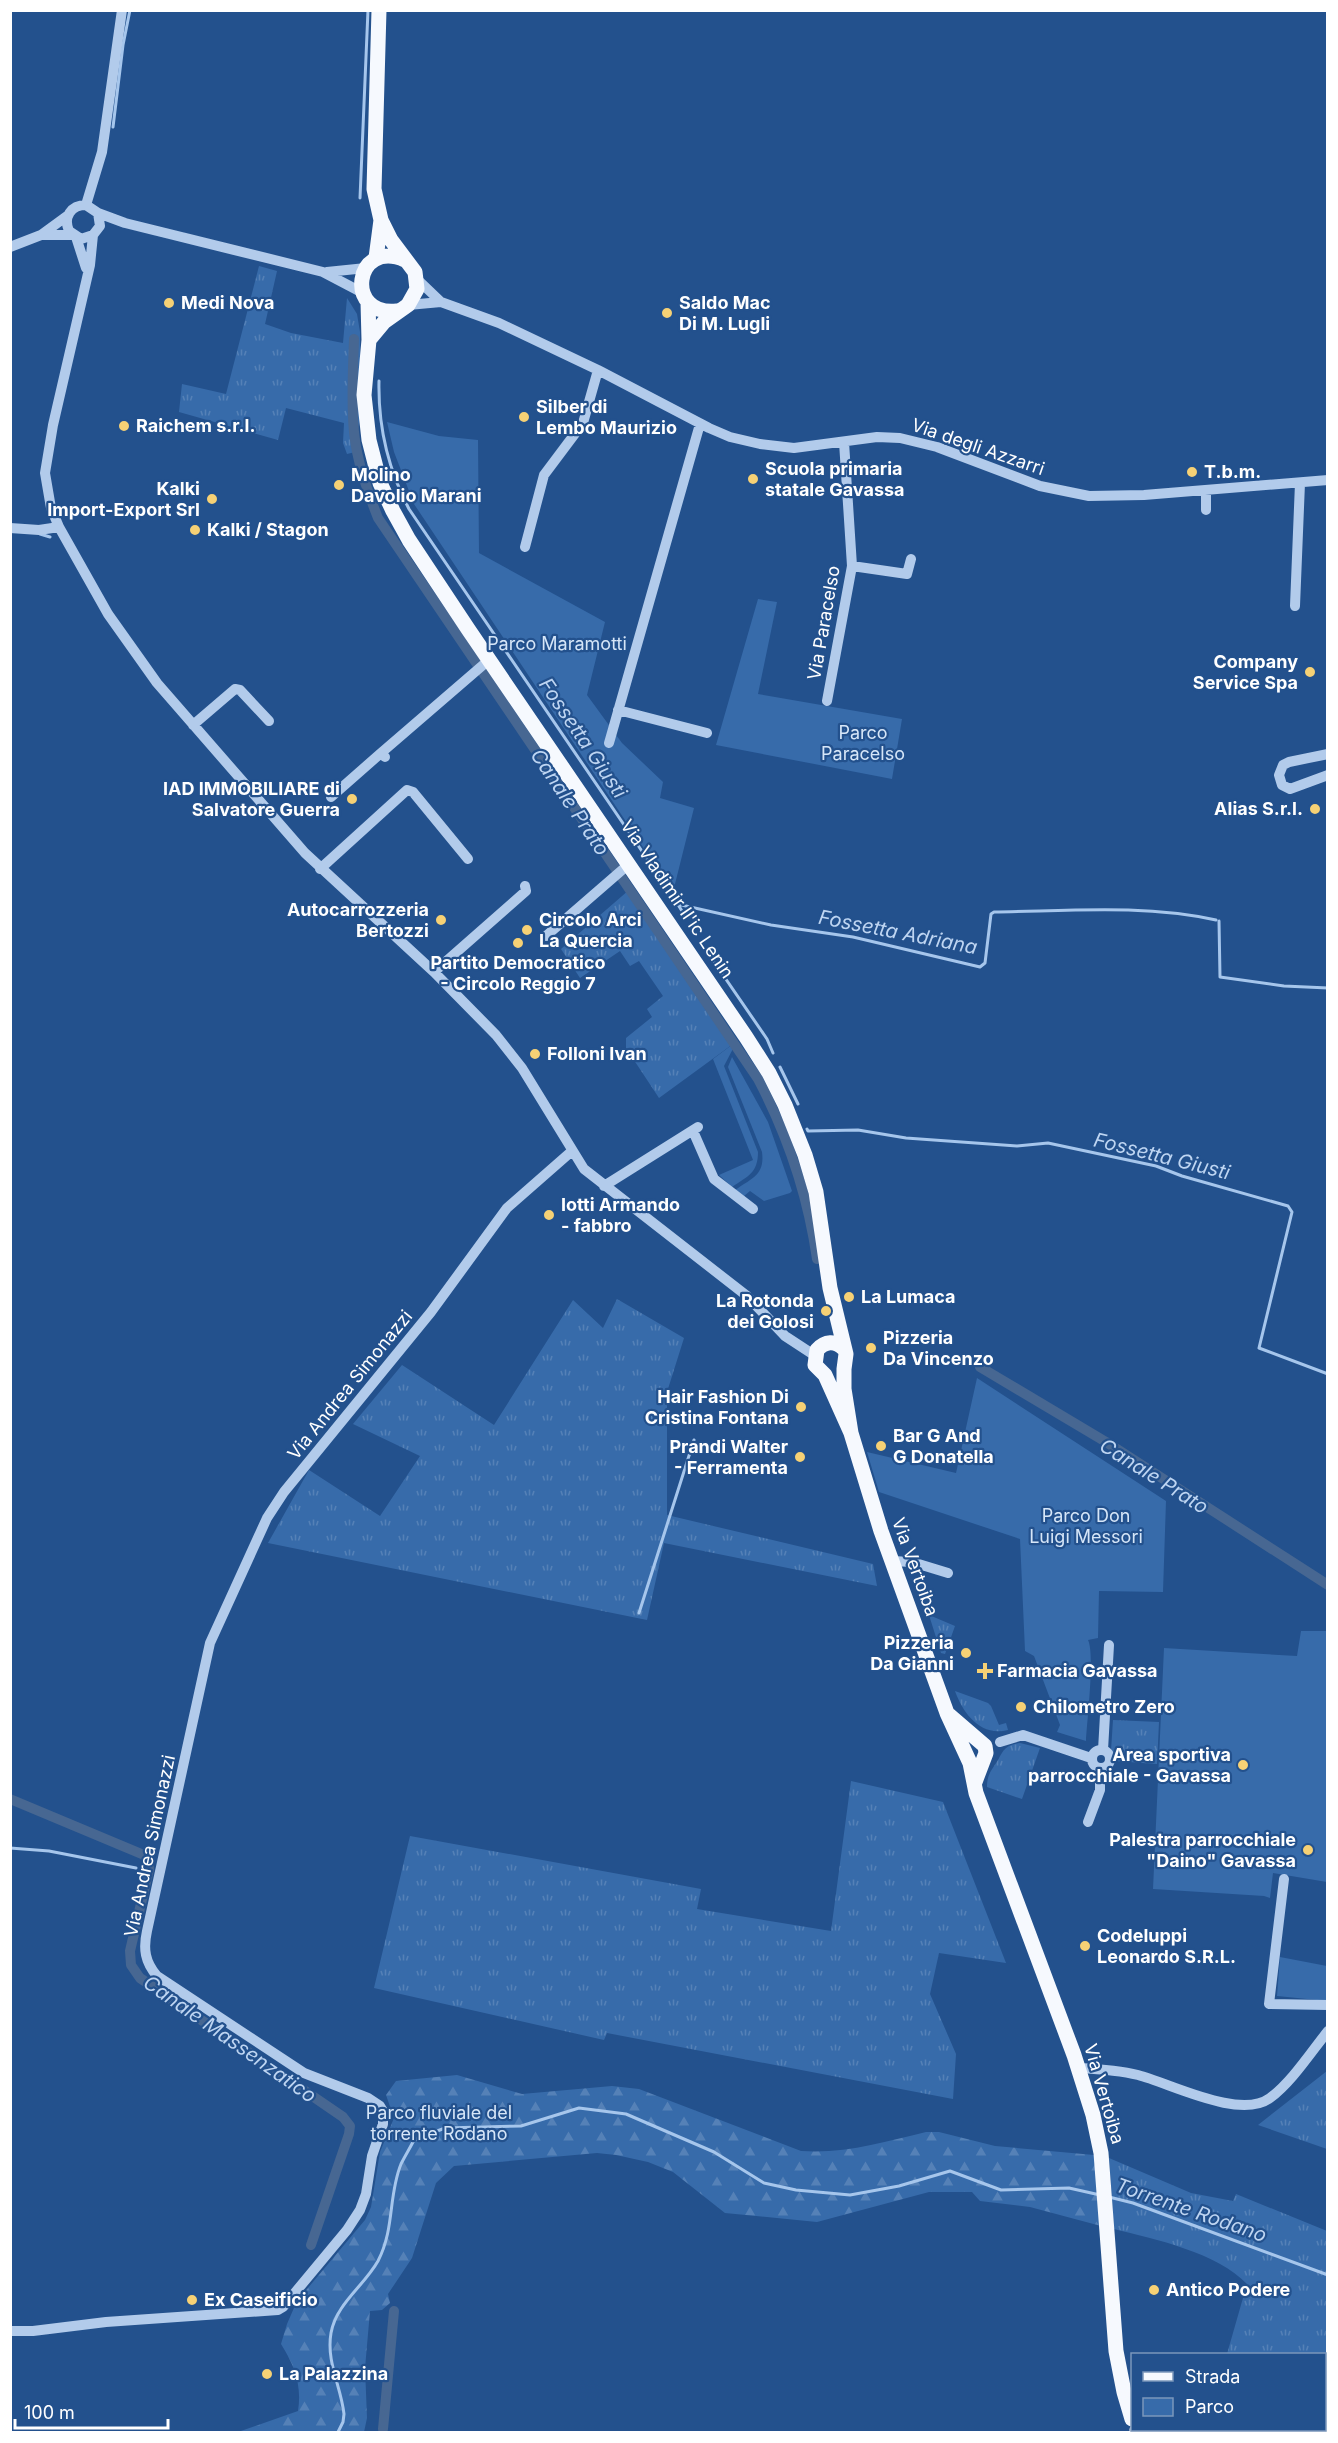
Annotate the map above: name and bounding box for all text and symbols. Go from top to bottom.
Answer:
place label: Medi Nova [181,292,274,313]
place label: Saldo Mac Di M. Lugli [679,292,771,334]
marker: Medi Nova [162,296,176,310]
marker: Saldo Mac Di M. Lugli [660,306,674,320]
place label: Silber di Lembo Maurizio [536,396,677,438]
marker: Silber di Lembo Maurizio [517,410,531,424]
street label: Via degli Azzarri [909,414,1047,479]
place label: Raichem s.r.l. [136,415,255,436]
marker: Raichem s.r.l. [117,419,131,433]
place label: Scuola primaria statale Gavassa [765,458,905,500]
place label: T.b.m. [1204,461,1261,482]
place label: Molino Davolio Marani [351,464,482,506]
marker: T.b.m. [1185,465,1199,479]
marker: Scuola primaria statale Gavassa [746,472,760,486]
place label: Kalki Import-Export Srl [47,478,200,520]
marker: Molino Davolio Marani [332,478,346,492]
marker: Kalki Import-Export Srl [205,492,219,506]
place label: Kalki / Stagon [207,519,329,540]
marker: Kalki / Stagon [188,523,202,537]
street label: Via Paracelso [803,564,844,682]
park label: Parco Maramotti [487,633,627,654]
place label: Company Service Spa [1193,651,1298,693]
marker: Company Service Spa [1303,665,1317,679]
water label: Fossetta Giusti [534,673,633,803]
park label: Parco Paracelso [821,722,905,764]
water label: Canale Prato [525,744,615,860]
place label: IAD IMMOBILIARE di Salvatore Guerra [163,778,340,820]
marker: IAD IMMOBILIARE di Salvatore Guerra [345,792,359,806]
place label: Alias S.r.l. [1214,798,1303,819]
marker: Alias S.r.l. [1308,802,1322,816]
street label: Via Vladimir Il'ic Lenin [616,815,738,982]
place label: Autocarrozzeria Bertozzi [287,899,429,941]
water label: Fossetta Adriana [817,905,979,959]
place label: Circolo Arci La Quercia [539,909,642,951]
marker: Autocarrozzeria Bertozzi [434,913,448,927]
marker: Circolo Arci La Quercia [520,923,534,937]
marker: Partito Democratico - Circolo Reggio 7 [511,936,525,950]
place label: Partito Democratico - Circolo Reggio 7 [430,952,606,994]
place label: Folloni Ivan [547,1043,647,1064]
marker: Folloni Ivan [528,1047,542,1061]
water label: Fossetta Giusti [1091,1127,1234,1185]
place label: Iotti Armando - fabbro [561,1194,680,1236]
marker: Iotti Armando - fabbro [542,1208,556,1222]
place label: La Lumaca [861,1286,955,1307]
place label: La Rotonda dei Golosi [716,1290,814,1332]
marker: La Lumaca [842,1290,856,1304]
marker: La Rotonda dei Golosi [819,1304,833,1318]
street label: Via Andrea Simonazzi [283,1306,416,1463]
place label: Pizzeria Da Vincenzo [883,1327,994,1369]
marker: Pizzeria Da Vincenzo [864,1341,878,1355]
place label: Hair Fashion Di Cristina Fontana [645,1386,789,1428]
marker: Hair Fashion Di Cristina Fontana [794,1400,808,1414]
place label: Bar G And G Donatella [893,1425,994,1467]
water label: Canale Prato [1095,1433,1213,1519]
place label: Prandi Walter - Ferramenta [669,1436,788,1478]
marker: Bar G And G Donatella [874,1439,888,1453]
marker: Prandi Walter - Ferramenta [793,1450,807,1464]
park label: Parco Don Luigi Messori [1029,1505,1143,1547]
street label: Via Vertoiba [888,1515,943,1619]
place label: Pizzeria Da Gianni [870,1632,954,1674]
marker: Pizzeria Da Gianni [959,1646,973,1660]
place label: Farmacia Gavassa [997,1660,1158,1681]
marker: Farmacia Gavassa [978,1664,992,1678]
place label: Chilometro Zero [1033,1696,1175,1717]
marker: Chilometro Zero [1014,1700,1028,1714]
place label: Area sportiva parrocchiale - Gavassa [1028,1744,1231,1786]
street label: Via Andrea Simonazzi [120,1753,179,1939]
marker: Area sportiva parrocchiale - Gavassa [1236,1758,1250,1772]
place label: Palestra parrocchiale "Daino" Gavassa [1109,1829,1296,1871]
marker: Palestra parrocchiale "Daino" Gavassa [1301,1843,1315,1857]
place label: Codeluppi Leonardo S.R.L. [1097,1925,1236,1967]
marker: Codeluppi Leonardo S.R.L. [1078,1939,1092,1953]
water label: Canale Massenzatico [139,1970,321,2108]
street label: Via Vertoiba [1080,2041,1129,2146]
park label: Parco fluviale del torrente Rodano [366,2102,512,2144]
water label: Torrente Rodano [1112,2173,1270,2247]
place label: Antico Podere [1166,2279,1291,2300]
marker: Antico Podere [1147,2283,1161,2297]
place label: Ex Caseificio [204,2289,318,2310]
marker: Ex Caseificio [185,2293,199,2307]
legend [1131,2353,1326,2431]
place label: La Palazzina [279,2363,388,2384]
text: Strada [1185,2366,1240,2387]
marker: La Palazzina [260,2367,274,2381]
scale bar [15,2392,168,2430]
text: Parco [1185,2396,1234,2417]
text: 100 m [24,2402,75,2423]

